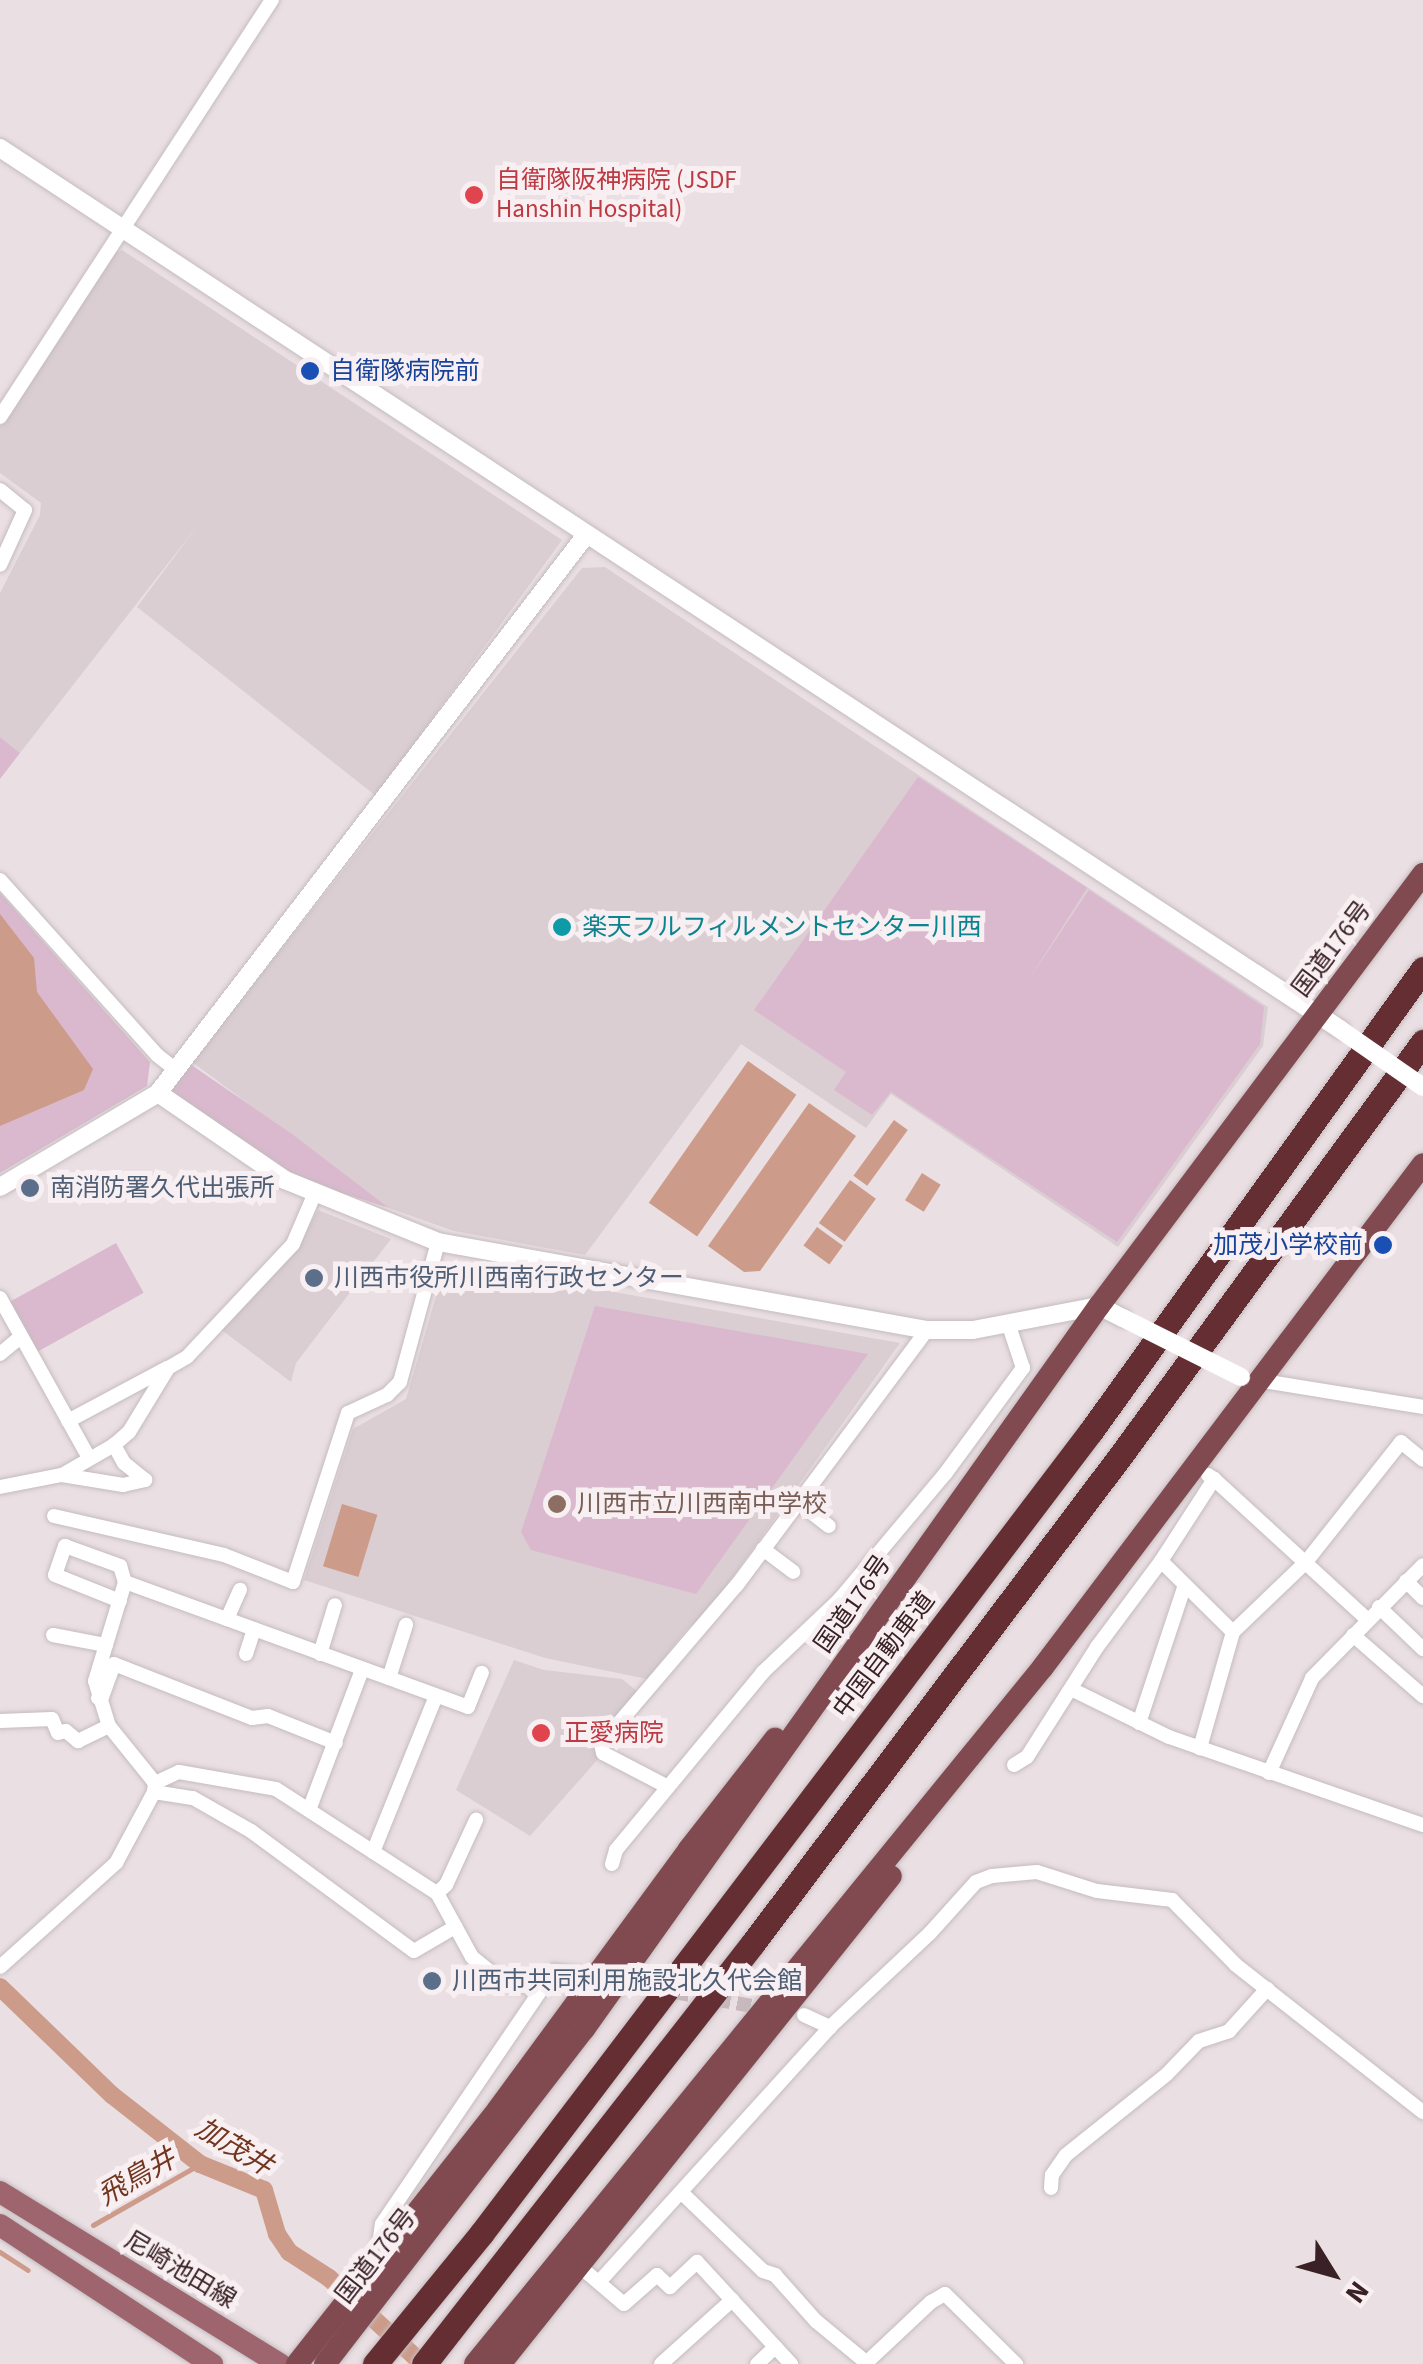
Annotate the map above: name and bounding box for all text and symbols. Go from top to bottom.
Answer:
place label: 自衛隊阪神病院 (JSDF Hanshin Hospital) [496,166,736,225]
marker: 自衛隊阪神病院 (JSDF Hanshin Hospital) [461,182,487,208]
place label: 自衛隊病院前 [330,356,480,386]
marker: 自衛隊病院前 [299,360,321,382]
street label: 国道176号 [1286,895,1378,1003]
place label: 楽天フルフィルメントセンター川西 [582,912,982,942]
marker: 楽天フルフィルメントセンター川西 [551,916,573,938]
place label: 南消防署久代出張所 [50,1173,275,1203]
marker: 南消防署久代出張所 [19,1177,41,1199]
place label: 加茂小学校前 [1213,1230,1363,1260]
marker: 加茂小学校前 [1372,1234,1394,1256]
place label: 川西市役所川西南行政センター [334,1263,684,1293]
marker: 川西市役所川西南行政センター [303,1267,325,1289]
place label: 川西市立川西南中学校 [577,1489,827,1519]
marker: 川西市立川西南中学校 [546,1493,568,1515]
street label: 国道176号 [809,1549,897,1659]
street label: 中国自動車道 [827,1586,941,1724]
place label: 正愛病院 [564,1718,664,1748]
marker: 正愛病院 [528,1720,554,1746]
place label: 川西市共同利用施設北久代会館 [452,1966,802,1996]
marker: 川西市共同利用施設北久代会館 [421,1970,443,1992]
water label: 加茂井 [189,2111,279,2183]
water label: 飛鳥井 [92,2141,182,2213]
street label: 国道176号 [330,2203,422,2309]
north arrow [1283,2224,1383,2324]
street label: 尼崎池田線 [119,2225,241,2315]
text: N [1335,2273,1379,2312]

